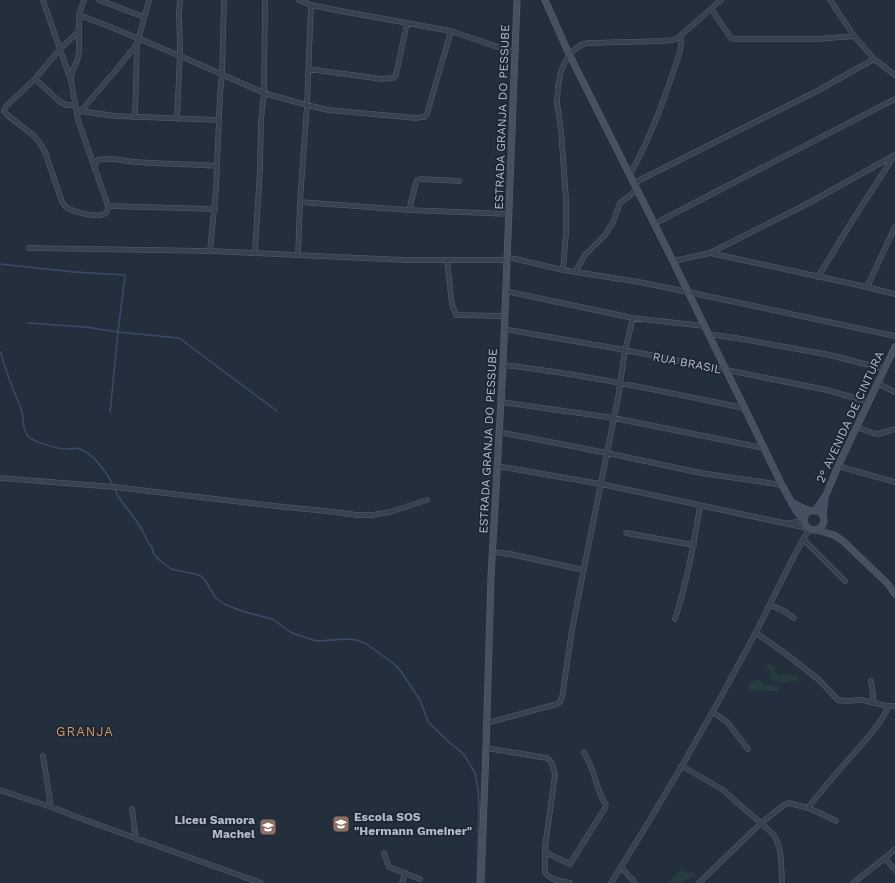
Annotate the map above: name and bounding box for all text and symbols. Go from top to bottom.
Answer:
street label: ESTRADA GRANJA DO PESSUBE [492,24,512,210]
street label: ESTRADA GRANJA DO PESSUBE [476,348,500,534]
street label: RUA BRASIL [651,349,723,377]
street label: 2° AVENIDA DE CINTURA [813,349,887,485]
district label: GRANJA [56,724,114,739]
place label: Escola SOS "Hermann Gmeiner" [354,810,472,838]
place label: Liceu Samora Machel [175,813,255,841]
school or university icon: Escola SOS "Hermann Gmeiner" [331,814,351,834]
school or university icon: Liceu Samora Machel [258,817,278,837]

